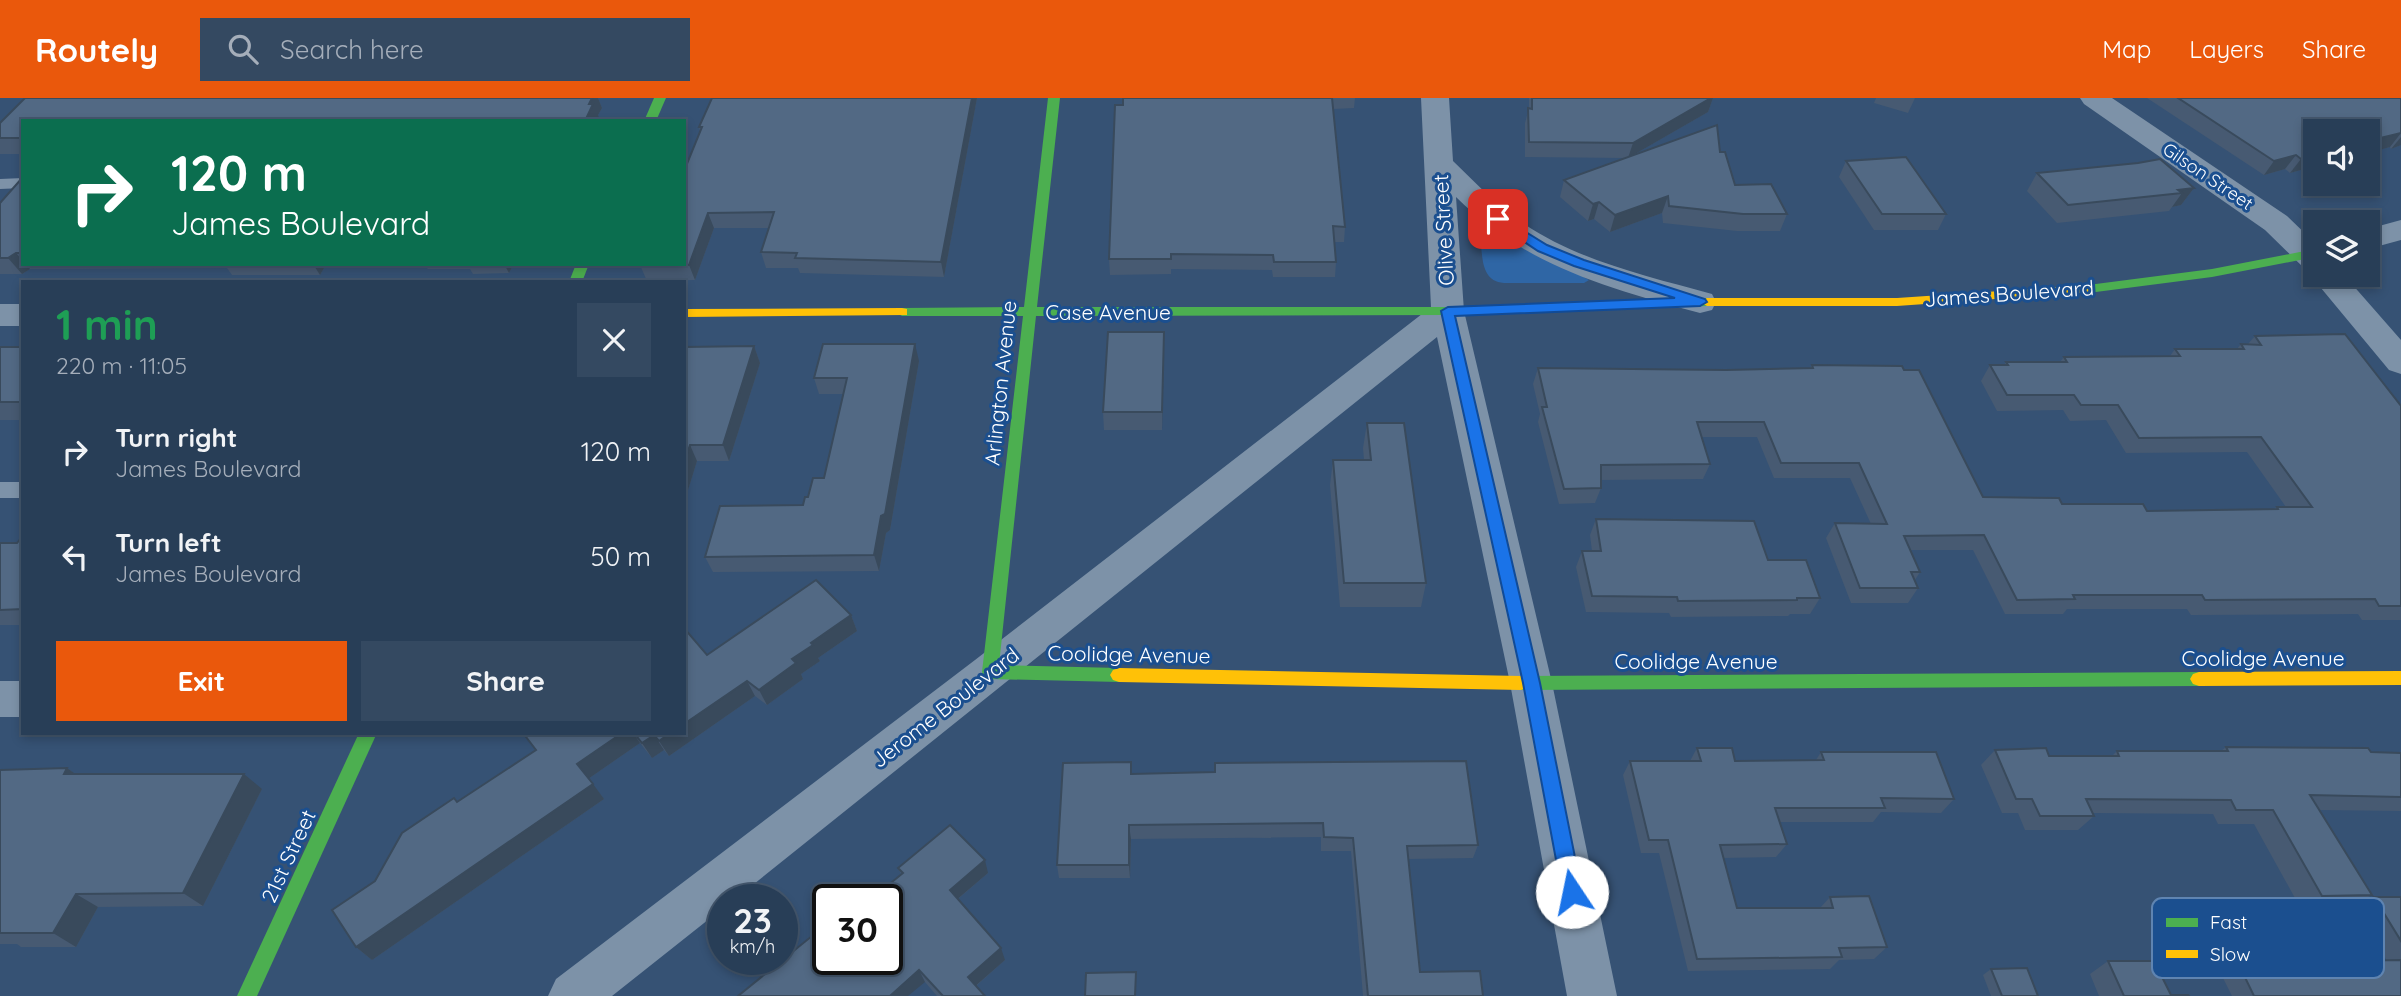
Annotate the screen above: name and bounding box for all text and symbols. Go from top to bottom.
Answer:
search box [200,18,690,81]
text: Routely [35,29,158,70]
icon: search [224,30,262,68]
text: Search here [280,33,424,66]
text: Map [2102,34,2151,64]
text: Layers [2189,34,2264,64]
text: Share [2302,34,2366,64]
map controls [2303,119,2380,287]
button: sound [2303,119,2380,196]
street label: Gilson Street [2158,137,2258,215]
text: 120 m [171,142,307,203]
icon: right [56,147,147,238]
street label: Olive Street [1427,174,1459,286]
pin [1468,189,1528,249]
icon: arrive [1479,200,1517,238]
text: James Boulevard [171,203,430,243]
button: layers [2303,210,2380,287]
street label: James Boulevard [1923,274,2095,312]
text: 1 min [56,298,158,351]
street label: Arlington Avenue [978,299,1022,467]
street label: Case Avenue [1045,299,1171,325]
button: close [577,303,651,377]
text: 220 m · 11:05 [56,351,187,380]
text: Turn right [115,421,237,454]
icon: right [56,433,94,471]
text: 120 m [581,435,651,468]
text: James Boulevard [115,454,301,483]
text: Turn left [115,526,222,559]
icon: left [56,538,94,576]
text: 50 m [591,540,651,573]
text: James Boulevard [115,559,301,588]
street label: Coolidge Avenue [1047,640,1211,668]
button: Exit [56,641,347,721]
button: Share [361,641,651,721]
street label: Jerome Boulevard [866,641,1024,773]
street label: Coolidge Avenue [2181,645,2345,671]
street label: Coolidge Avenue [1614,648,1778,674]
street label: 21st Street [255,805,321,907]
position arrow [1535,855,1609,929]
speed limit sign: 30 [812,884,903,975]
text: 23 [733,898,772,942]
legend [2152,898,2384,978]
text: Fast [2210,910,2247,934]
text: km/h [730,935,775,958]
text: Slow [2210,942,2251,966]

